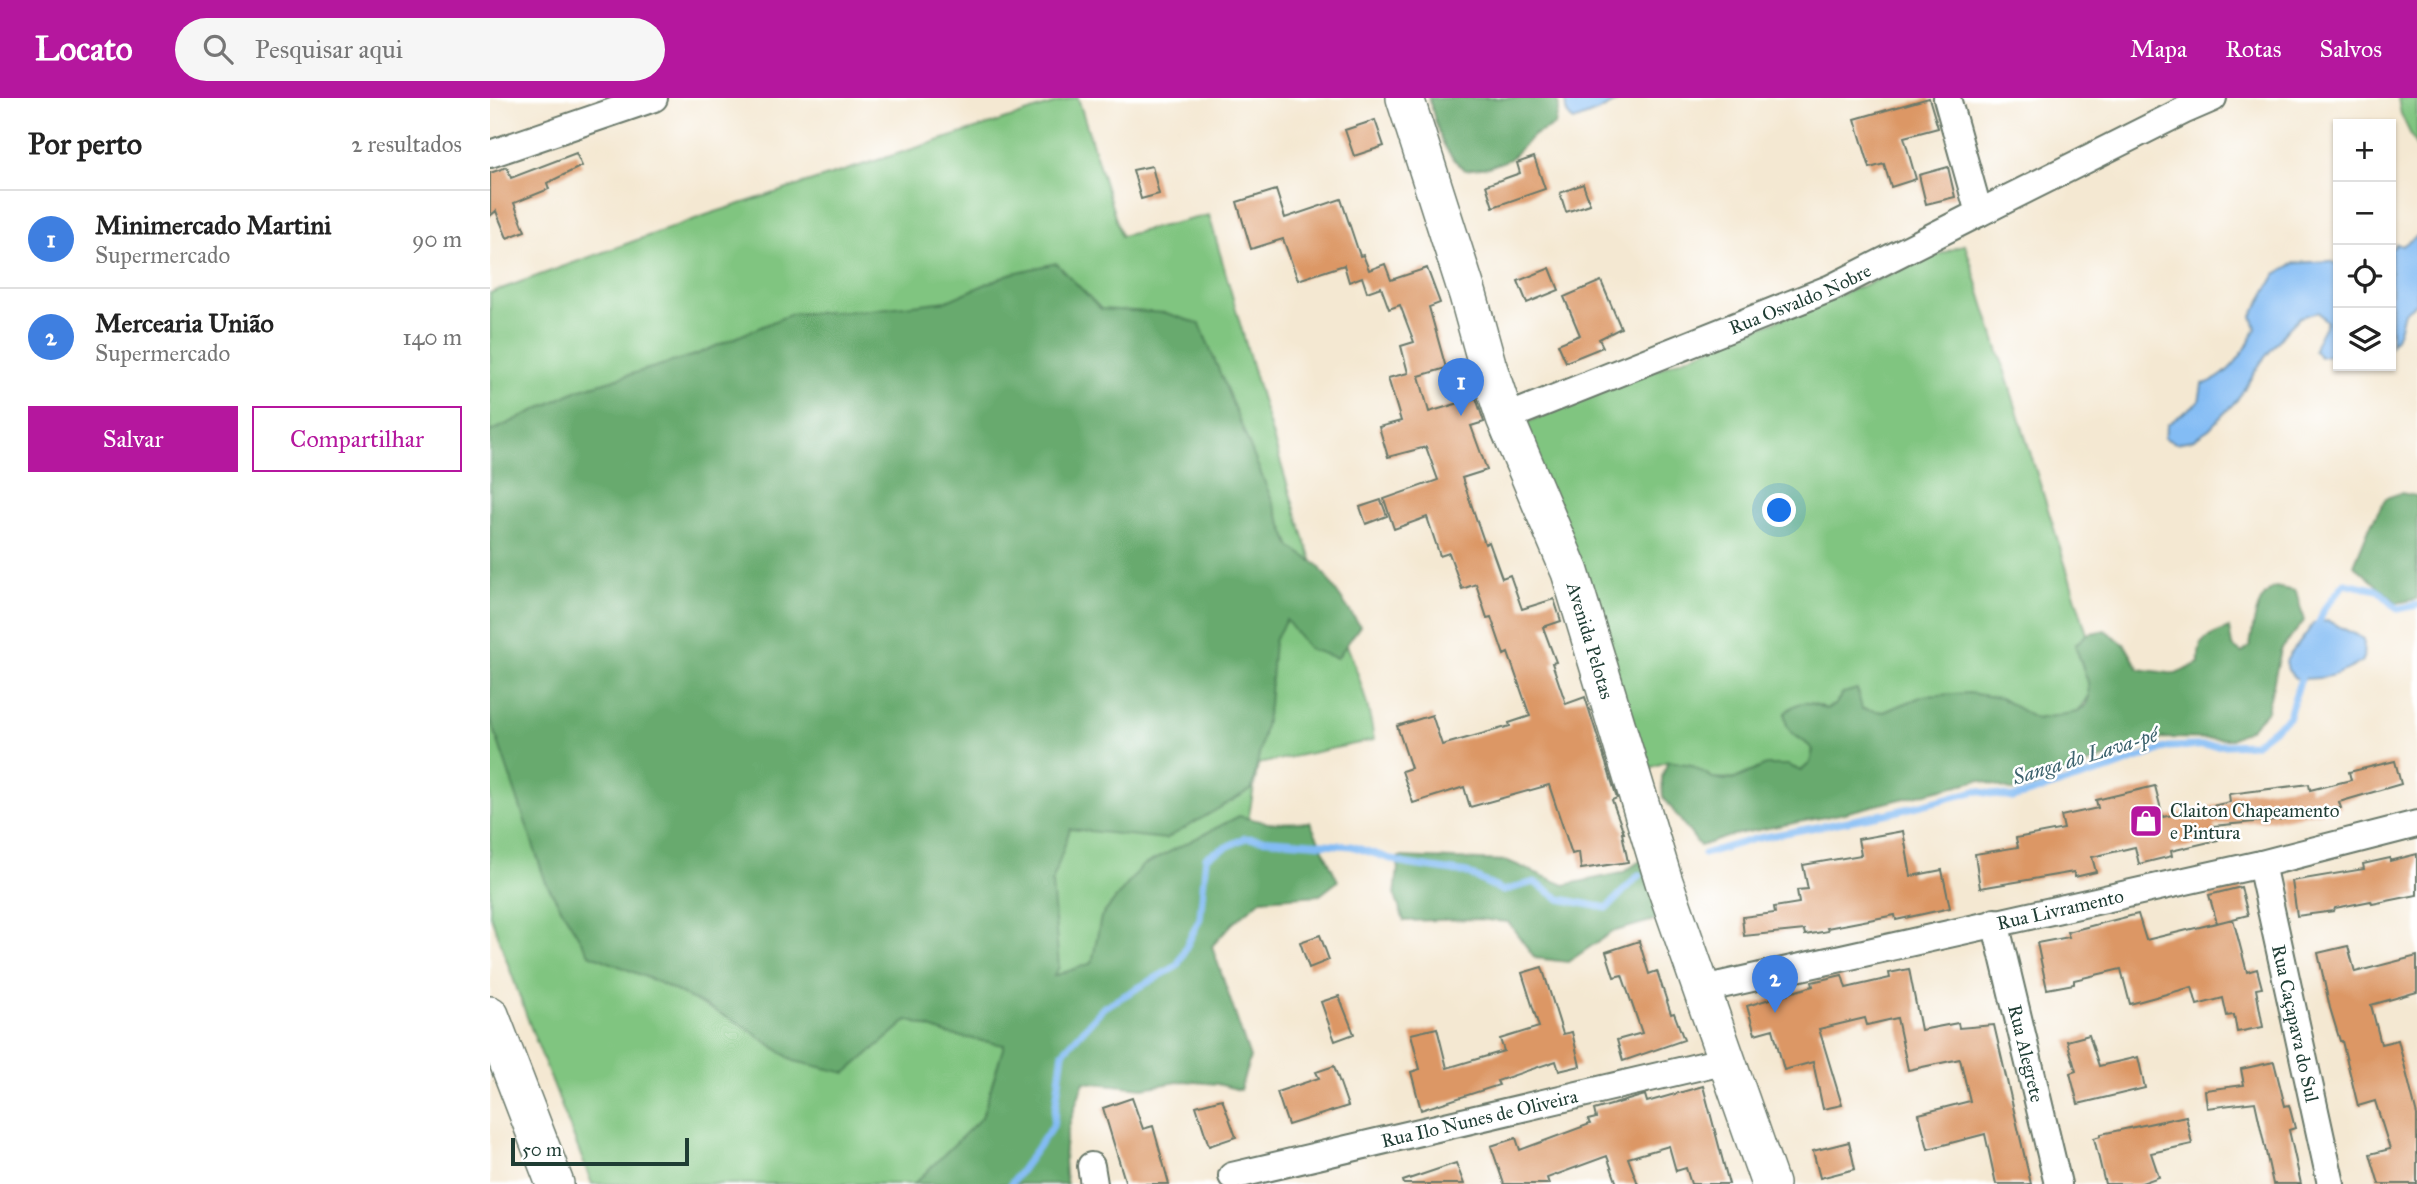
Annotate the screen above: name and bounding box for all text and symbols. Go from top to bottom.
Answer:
search box [175,18,665,81]
text: Locato [35,29,133,69]
icon: search [199,30,237,68]
text: Pesquisar aqui [255,33,403,65]
text: Mapa [2130,34,2187,64]
text: Rotas [2225,34,2281,64]
text: Salvos [2319,34,2382,64]
map controls [2333,119,2396,371]
button: + [2333,119,2396,182]
text: Por perto [28,126,142,162]
text: 2 resultados [351,130,462,158]
button: − [2333,182,2396,245]
text: Minimercado Martini [95,209,331,241]
text: 1 [46,225,56,253]
text: 90 m [412,225,462,253]
text: Supermercado [95,241,230,269]
button: locate [2333,245,2396,308]
street label: Rua Osvaldo Nobre [1726,259,1875,340]
text: Mercearia União [95,307,274,339]
button: layers [2333,308,2396,371]
text: 2 [45,323,57,351]
text: 140 m [402,323,462,351]
text: Supermercado [95,339,230,367]
pin: 1 [1438,358,1484,416]
button: Salvar [28,406,238,472]
button: Compartilhar [252,406,462,472]
your location [1762,493,1796,527]
street label: Avenida Pelotas [1561,579,1619,702]
water label: Sanga do Lava-pé [2008,721,2164,791]
place label: Claiton Chapeamento e Pintura [2170,799,2340,844]
shop icon: Claiton Chapeamento e Pintura [2127,802,2165,840]
street label: Rua Livramento [1995,884,2126,935]
street label: Rua Caçapava do Sul [2267,942,2324,1105]
pin: 2 [1752,955,1798,1013]
street label: Rua Alegrete [2003,1002,2049,1105]
street label: Rua Ilo Nunes de Oliveira [1379,1084,1581,1153]
scale bar [511,1135,690,1167]
text: 50 m [522,1138,562,1161]

